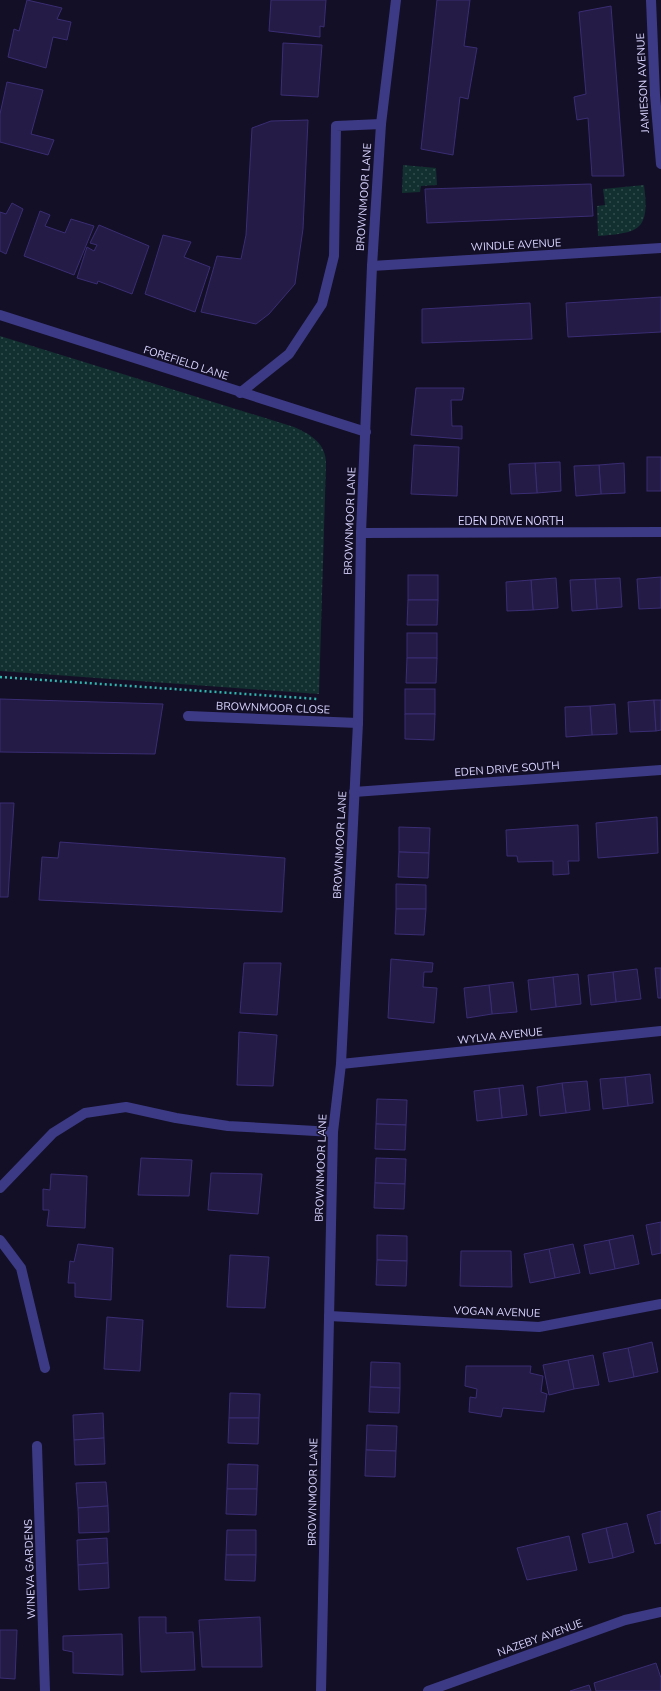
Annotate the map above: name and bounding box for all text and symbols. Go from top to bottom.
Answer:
street label: JAMIESON AVENUE [633,33,653,134]
street label: BROWNMOOR LANE [353,143,375,251]
street label: WINDLE AVENUE [470,235,562,255]
street label: FOREFIELD LANE [142,342,230,384]
street label: BROWNMOOR LANE [341,467,359,575]
street label: EDEN DRIVE NORTH [458,514,564,529]
street label: BROWNMOOR CLOSE [216,699,330,717]
street label: EDEN DRIVE SOUTH [454,758,560,780]
street label: BROWNMOOR LANE [330,791,350,899]
street label: WYLVA AVENUE [457,1024,543,1048]
street label: BROWNMOOR LANE [312,1114,330,1222]
street label: VOGAN AVENUE [452,1303,541,1321]
street label: BROWNMOOR LANE [305,1438,321,1546]
street label: WINEVA GARDENS [21,1519,39,1619]
street label: NAZEBY AVENUE [495,1616,585,1660]

